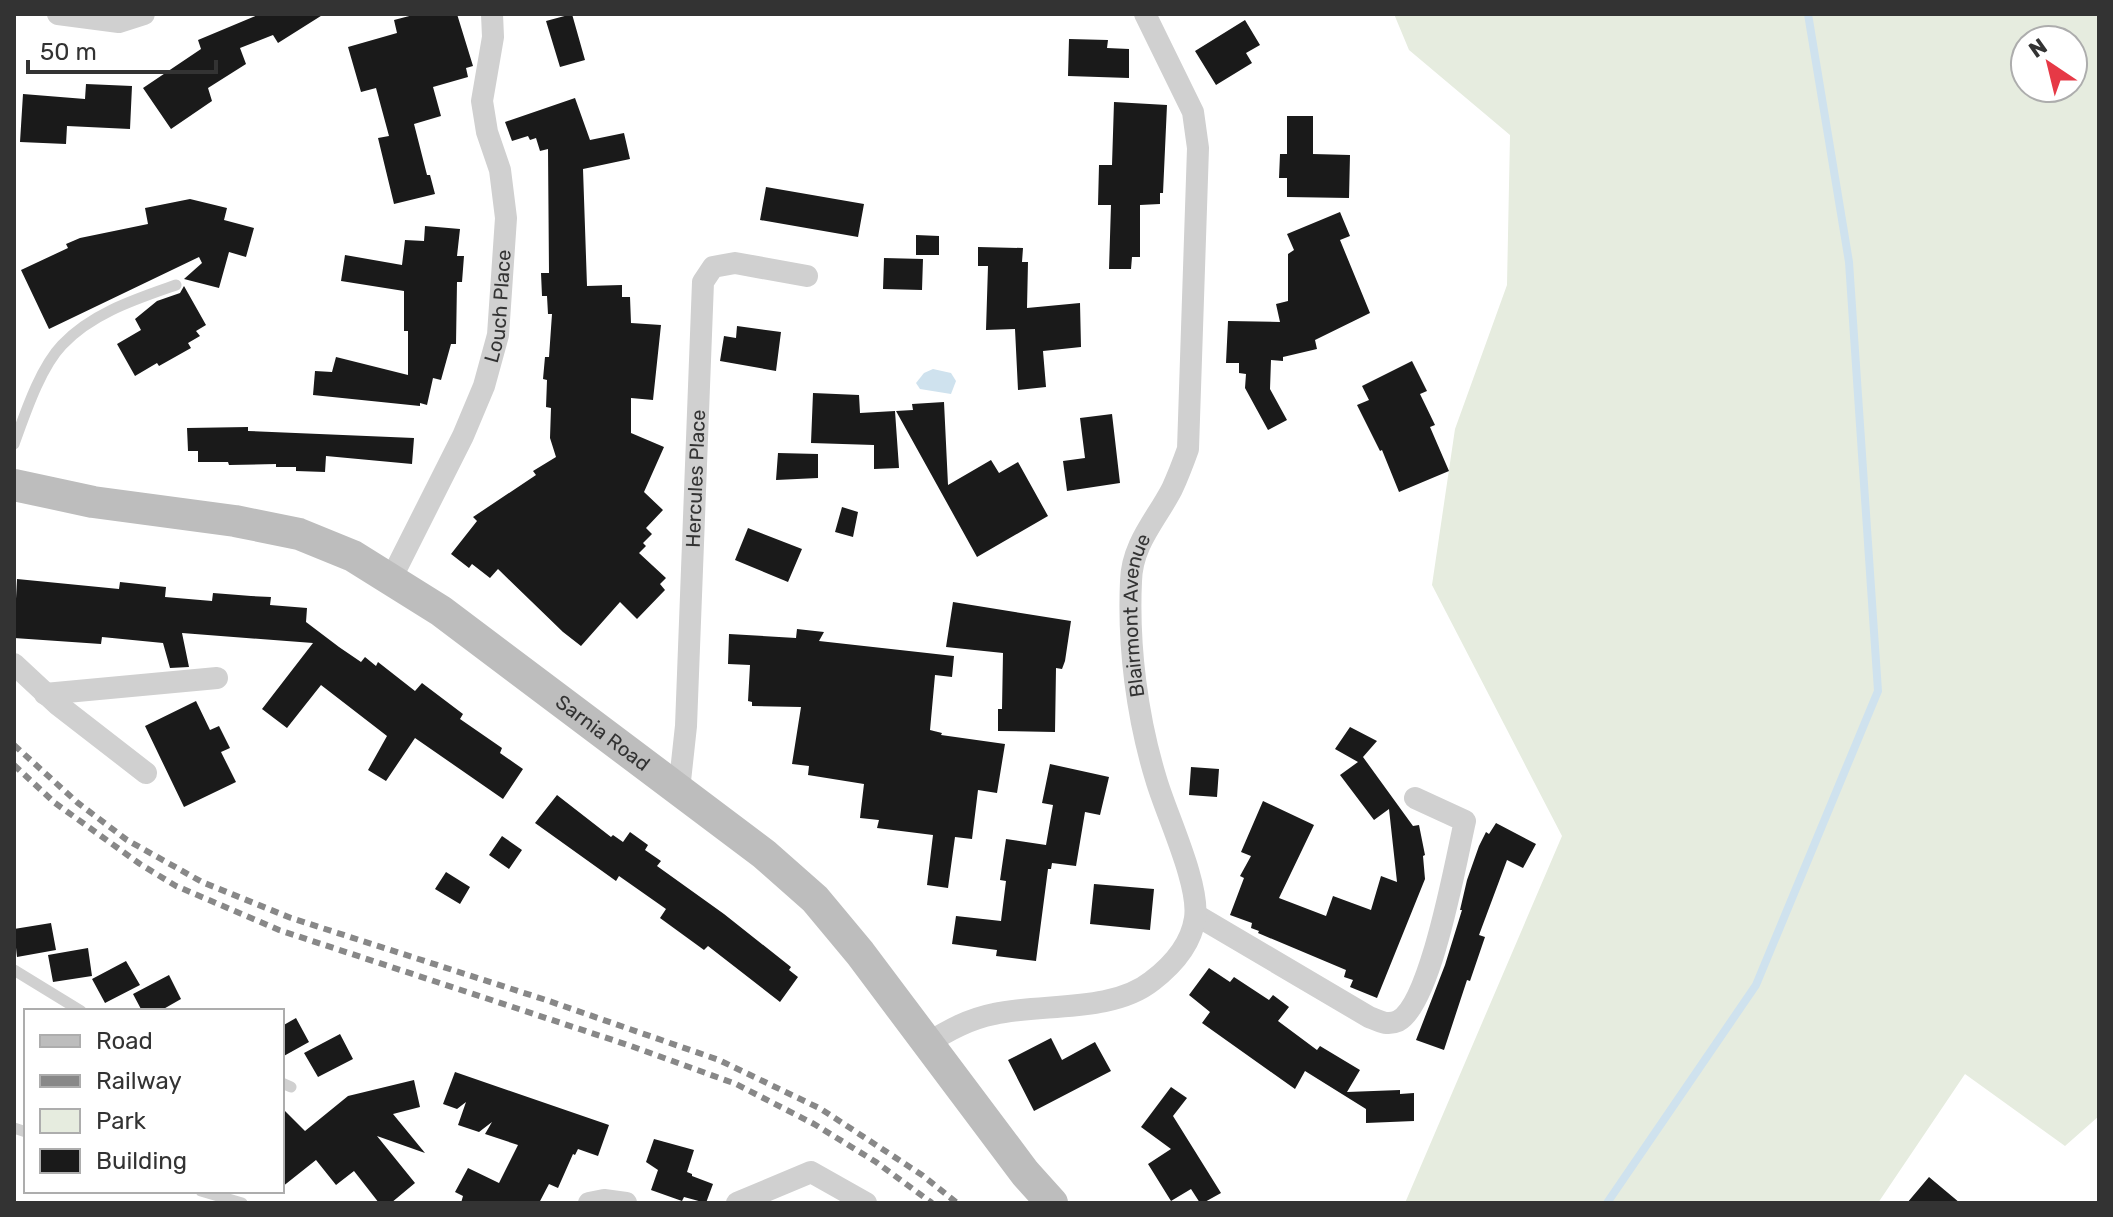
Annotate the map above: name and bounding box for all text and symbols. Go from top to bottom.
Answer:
scale bar [28,24,216,74]
north arrow [2009,24,2089,104]
text: N [2024,32,2052,64]
text: 50 m [40,38,97,66]
street label: Louch Place [479,249,516,365]
street label: Hercules Place [681,409,710,548]
street label: Blairmont Avenue [1118,529,1155,699]
street label: Sarnia Road [551,690,655,776]
legend [24,1009,284,1193]
text: Road [96,1027,153,1055]
text: Railway [96,1067,182,1095]
text: Park [96,1107,147,1135]
text: Building [96,1147,187,1175]

